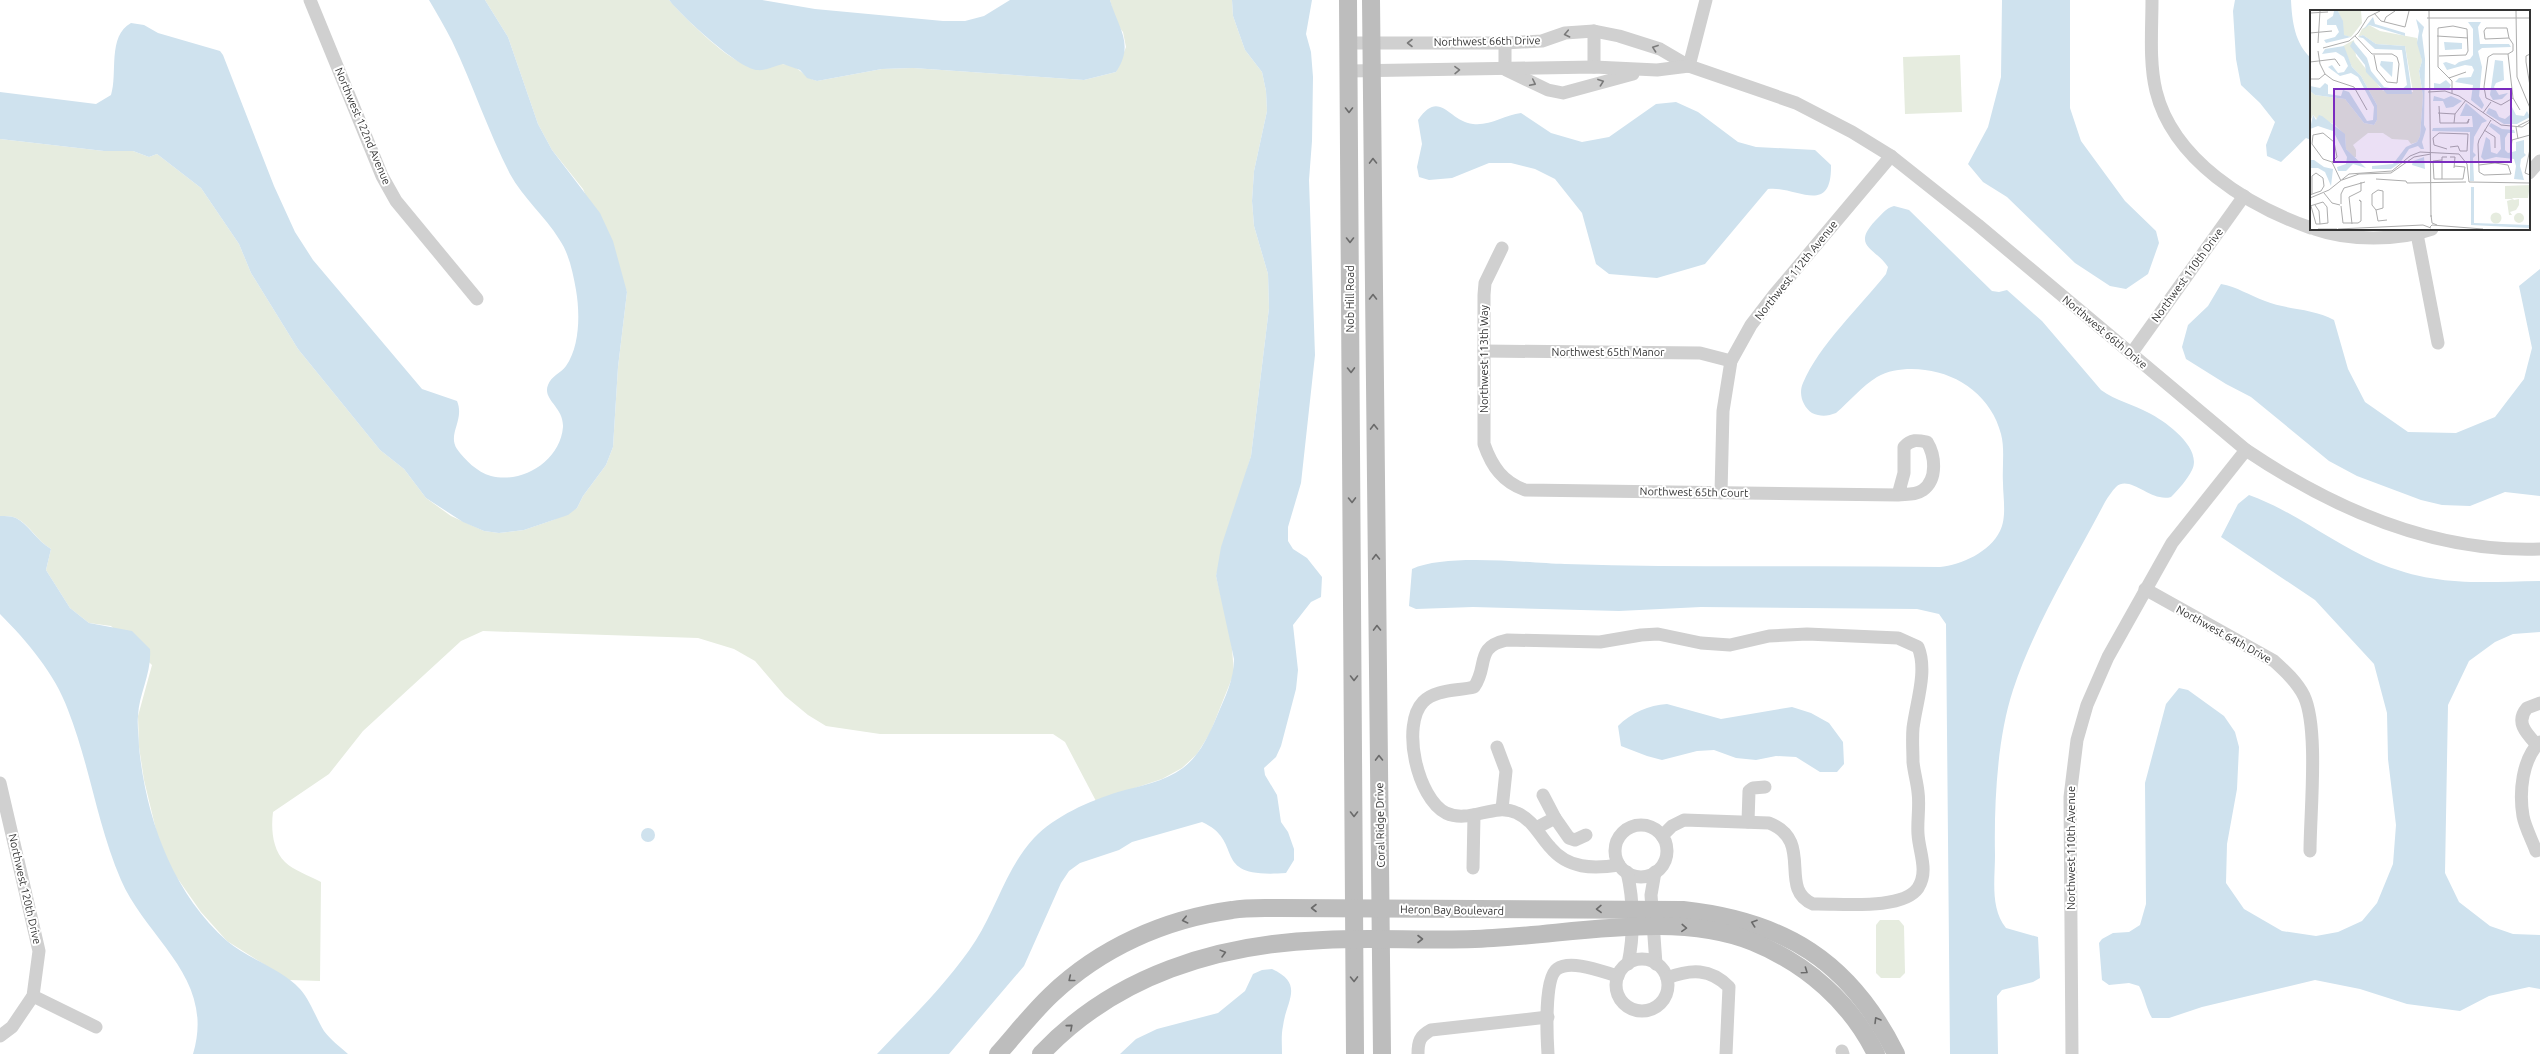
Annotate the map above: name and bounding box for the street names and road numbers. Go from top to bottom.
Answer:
street label: Northwest 66th Drive [1433,34,1541,48]
street label: Northwest 122nd Avenue [333,66,393,186]
street label: Northwest 112th Avenue [1752,218,1840,322]
street label: Northwest 110th Drive [2149,226,2225,324]
street label: Nob Hill Road [1344,265,1356,333]
street label: Northwest 66th Drive [2060,293,2150,371]
street label: Northwest 113th Way [1478,304,1490,413]
street label: Northwest 65th Manor [1552,346,1665,358]
street label: Northwest 65th Court [1640,485,1749,499]
street label: Northwest 64th Drive [2174,603,2274,665]
street label: Coral Ridge Drive [1373,782,1387,868]
street label: Northwest 110th Avenue [2065,786,2077,910]
street label: Northwest 120th Drive [6,833,44,945]
street label: Heron Bay Boulevard [1400,903,1504,917]

